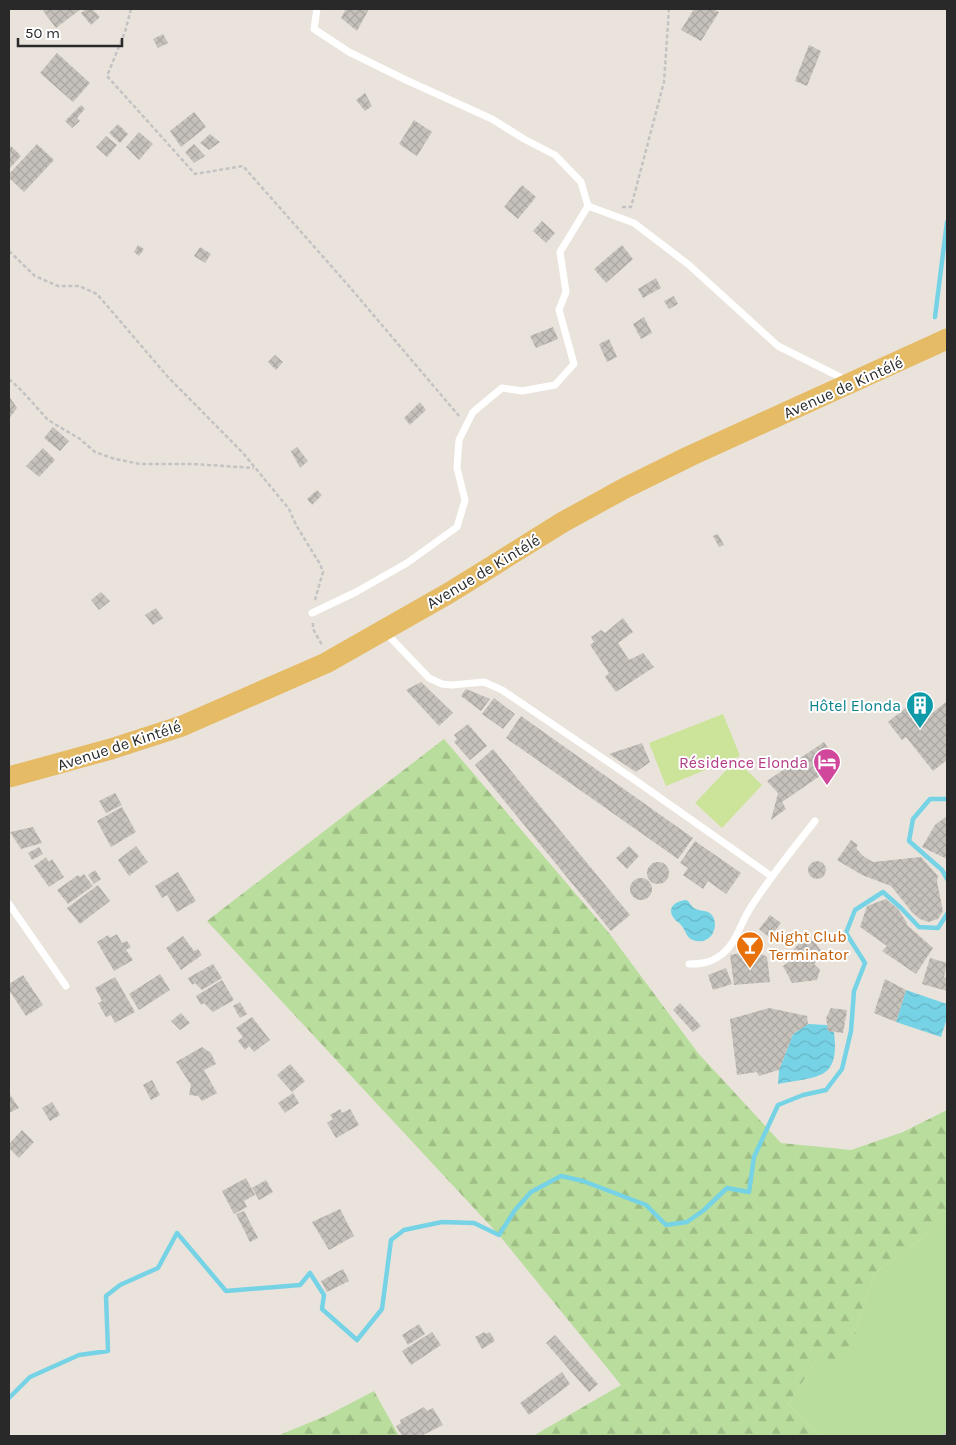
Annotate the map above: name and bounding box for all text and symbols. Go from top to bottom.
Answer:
scale bar [18,15,121,47]
text: 50 m [25,24,60,42]
street label: Avenue de Kintélé [780,353,906,422]
street label: Avenue de Kintélé [423,530,543,613]
building icon: Hôtel Elonda [905,690,935,729]
place label: Hôtel Elonda [809,696,901,715]
street label: Avenue de Kintélé [55,717,183,774]
hotel icon: Résidence Elonda [812,747,842,786]
place label: Résidence Elonda [679,753,808,772]
place label: Night Club Terminator [769,927,849,964]
bar icon: Night Club Terminator [735,930,765,969]

